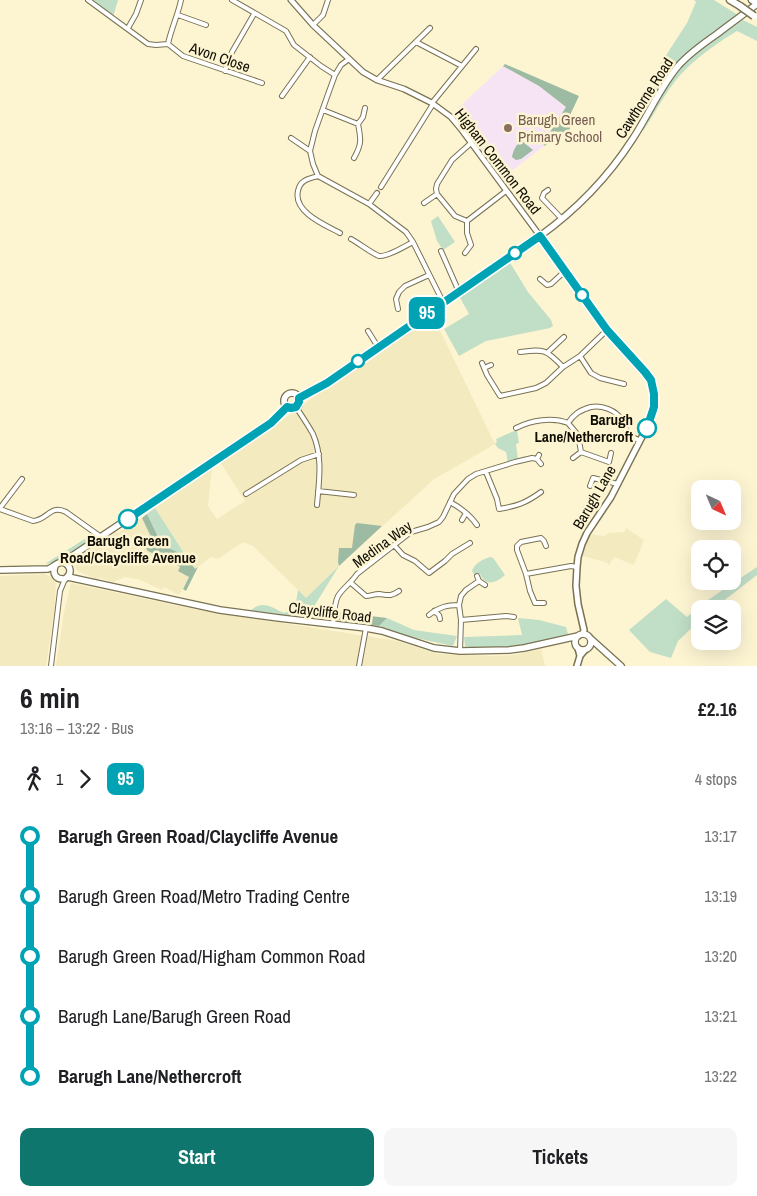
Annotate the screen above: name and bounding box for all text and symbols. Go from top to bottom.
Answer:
street label: Avon Close [186,37,253,77]
street label: Cawthorne Road [610,54,678,142]
street label: Higham Common Road [450,104,546,218]
place label: Barugh Green Primary School [518,109,602,147]
marker: Barugh Green Primary School [502,122,514,134]
unlabelled marker [508,246,522,260]
unlabelled marker [575,288,589,302]
line badge: 95 [404,297,450,329]
text: 95 [419,300,435,325]
unlabelled marker [351,354,365,368]
place label: Barugh Lane/Nethercroft [535,409,633,447]
marker: Barugh Lane/Nethercroft [637,418,657,438]
street label: Barugh Lane [567,461,621,533]
north arrow [691,480,741,530]
map controls [691,480,741,650]
marker: Barugh Green Road/Claycliffe Avenue [118,509,138,529]
street label: Medina Way [348,515,417,573]
place label: Barugh Green Road/Claycliffe Avenue [60,530,196,568]
button: locate [691,540,741,590]
street label: Claycliffe Road [287,597,373,627]
button: layers [691,600,741,650]
text: 6 min [20,679,80,717]
text: £2.16 [698,696,737,722]
text: 13:16 – 13:22 · Bus [20,717,134,739]
icon: walk [20,765,48,793]
icon: forward [71,765,99,793]
text: 95 [117,766,134,791]
text: 1 [56,768,63,790]
text: 4 stops [695,768,737,790]
text: Barugh Green Road/Claycliffe Avenue [58,823,338,849]
text: 13:17 [704,825,737,847]
text: Barugh Green Road/Metro Trading Centre [58,883,350,909]
text: 13:19 [704,885,737,907]
text: Barugh Green Road/Higham Common Road [58,943,365,969]
text: 13:20 [704,945,737,967]
text: Barugh Lane/Barugh Green Road [58,1003,291,1029]
text: 13:21 [704,1005,737,1027]
text: Barugh Lane/Nethercroft [58,1063,242,1089]
text: 13:22 [704,1065,737,1087]
button: Start [20,1128,374,1186]
button: Tickets [384,1128,737,1186]

